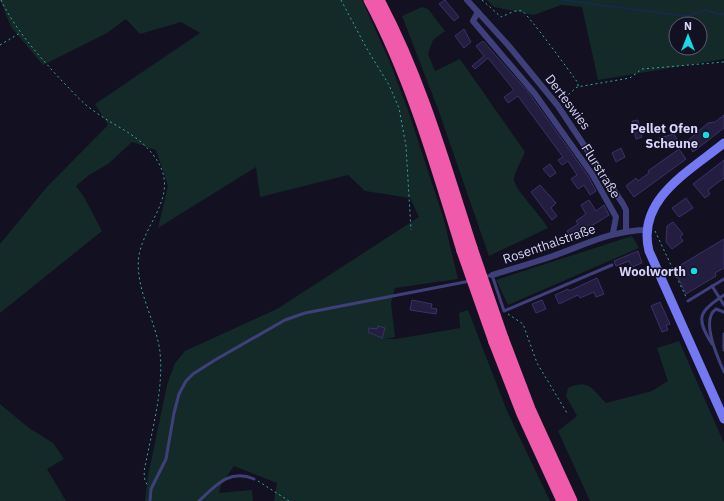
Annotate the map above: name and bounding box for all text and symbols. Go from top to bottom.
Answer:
north arrow [668,16,708,56]
text: N [684,19,692,33]
street label: Derteswies [542,71,594,133]
place label: Pellet Ofen Scheune [630,120,698,152]
marker: Pellet Ofen Scheune [701,130,711,140]
street label: Flurstraße [578,141,624,201]
street label: Rosenthalstraße [501,220,597,268]
place label: Woolworth [619,263,686,280]
marker: Woolworth [689,266,699,276]

